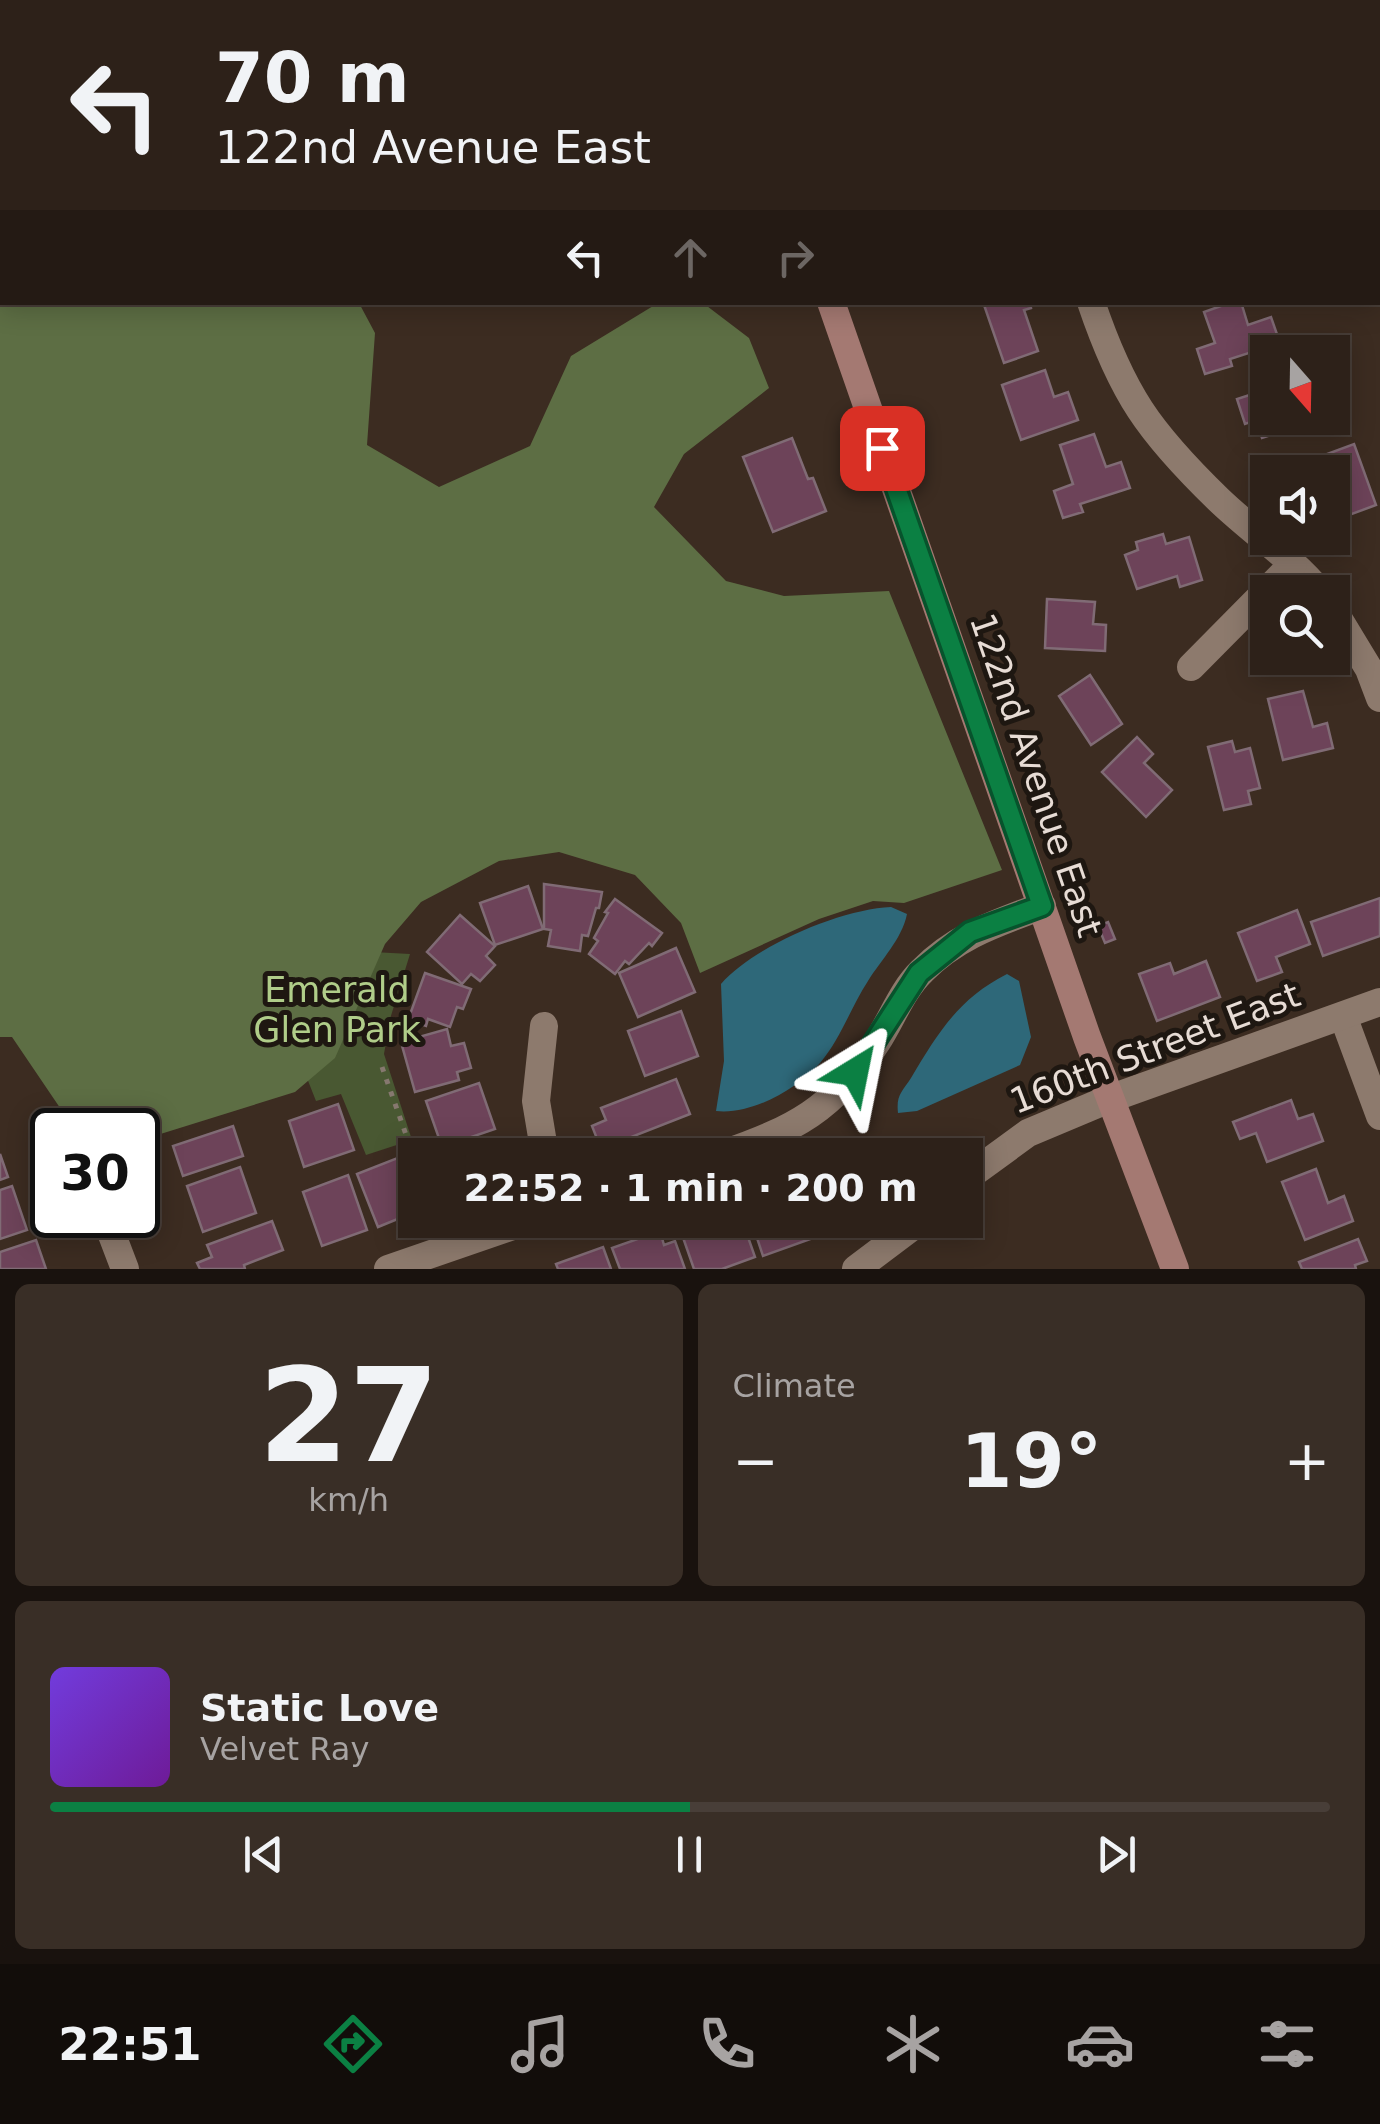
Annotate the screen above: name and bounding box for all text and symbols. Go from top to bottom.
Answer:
text: 70 m [215,37,410,119]
icon: left [50,40,180,170]
text: 122nd Avenue East [215,121,651,174]
icon: left [558,230,613,285]
icon: ahead [663,230,718,285]
icon: right [768,230,823,285]
north arrow [1250,335,1350,435]
map controls [1250,335,1350,675]
pin [840,406,925,491]
icon: arrive [855,421,910,476]
button: sound [1250,455,1350,555]
button: search [1250,575,1350,675]
street label: 122nd Avenue East [962,608,1110,942]
park label: Emerald Glen Park [253,970,421,1050]
street label: 160th Street East [1005,974,1305,1122]
position arrow [803,1020,907,1124]
speed limit sign: 30 [30,1108,160,1238]
text: 22:52 · 1 min · 200 m [463,1166,918,1210]
text: 27 [258,1340,439,1492]
text: Climate [733,1367,856,1405]
text: 19° [960,1417,1102,1505]
text: − [733,1429,779,1493]
text: + [1284,1429,1330,1493]
text: km/h [308,1481,389,1519]
text: Static Love [200,1686,439,1730]
text: Velvet Ray [200,1730,369,1768]
icon: previous [236,1827,291,1882]
icon: pause [662,1827,717,1882]
icon: next [1089,1827,1144,1882]
icon: directions [318,2009,388,2079]
icon: music [505,2009,575,2079]
icon: phone [692,2009,762,2079]
icon: climate [878,2009,948,2079]
icon: car [1065,2009,1135,2079]
icon: filters [1252,2009,1322,2079]
text: 22:51 [58,2018,202,2071]

